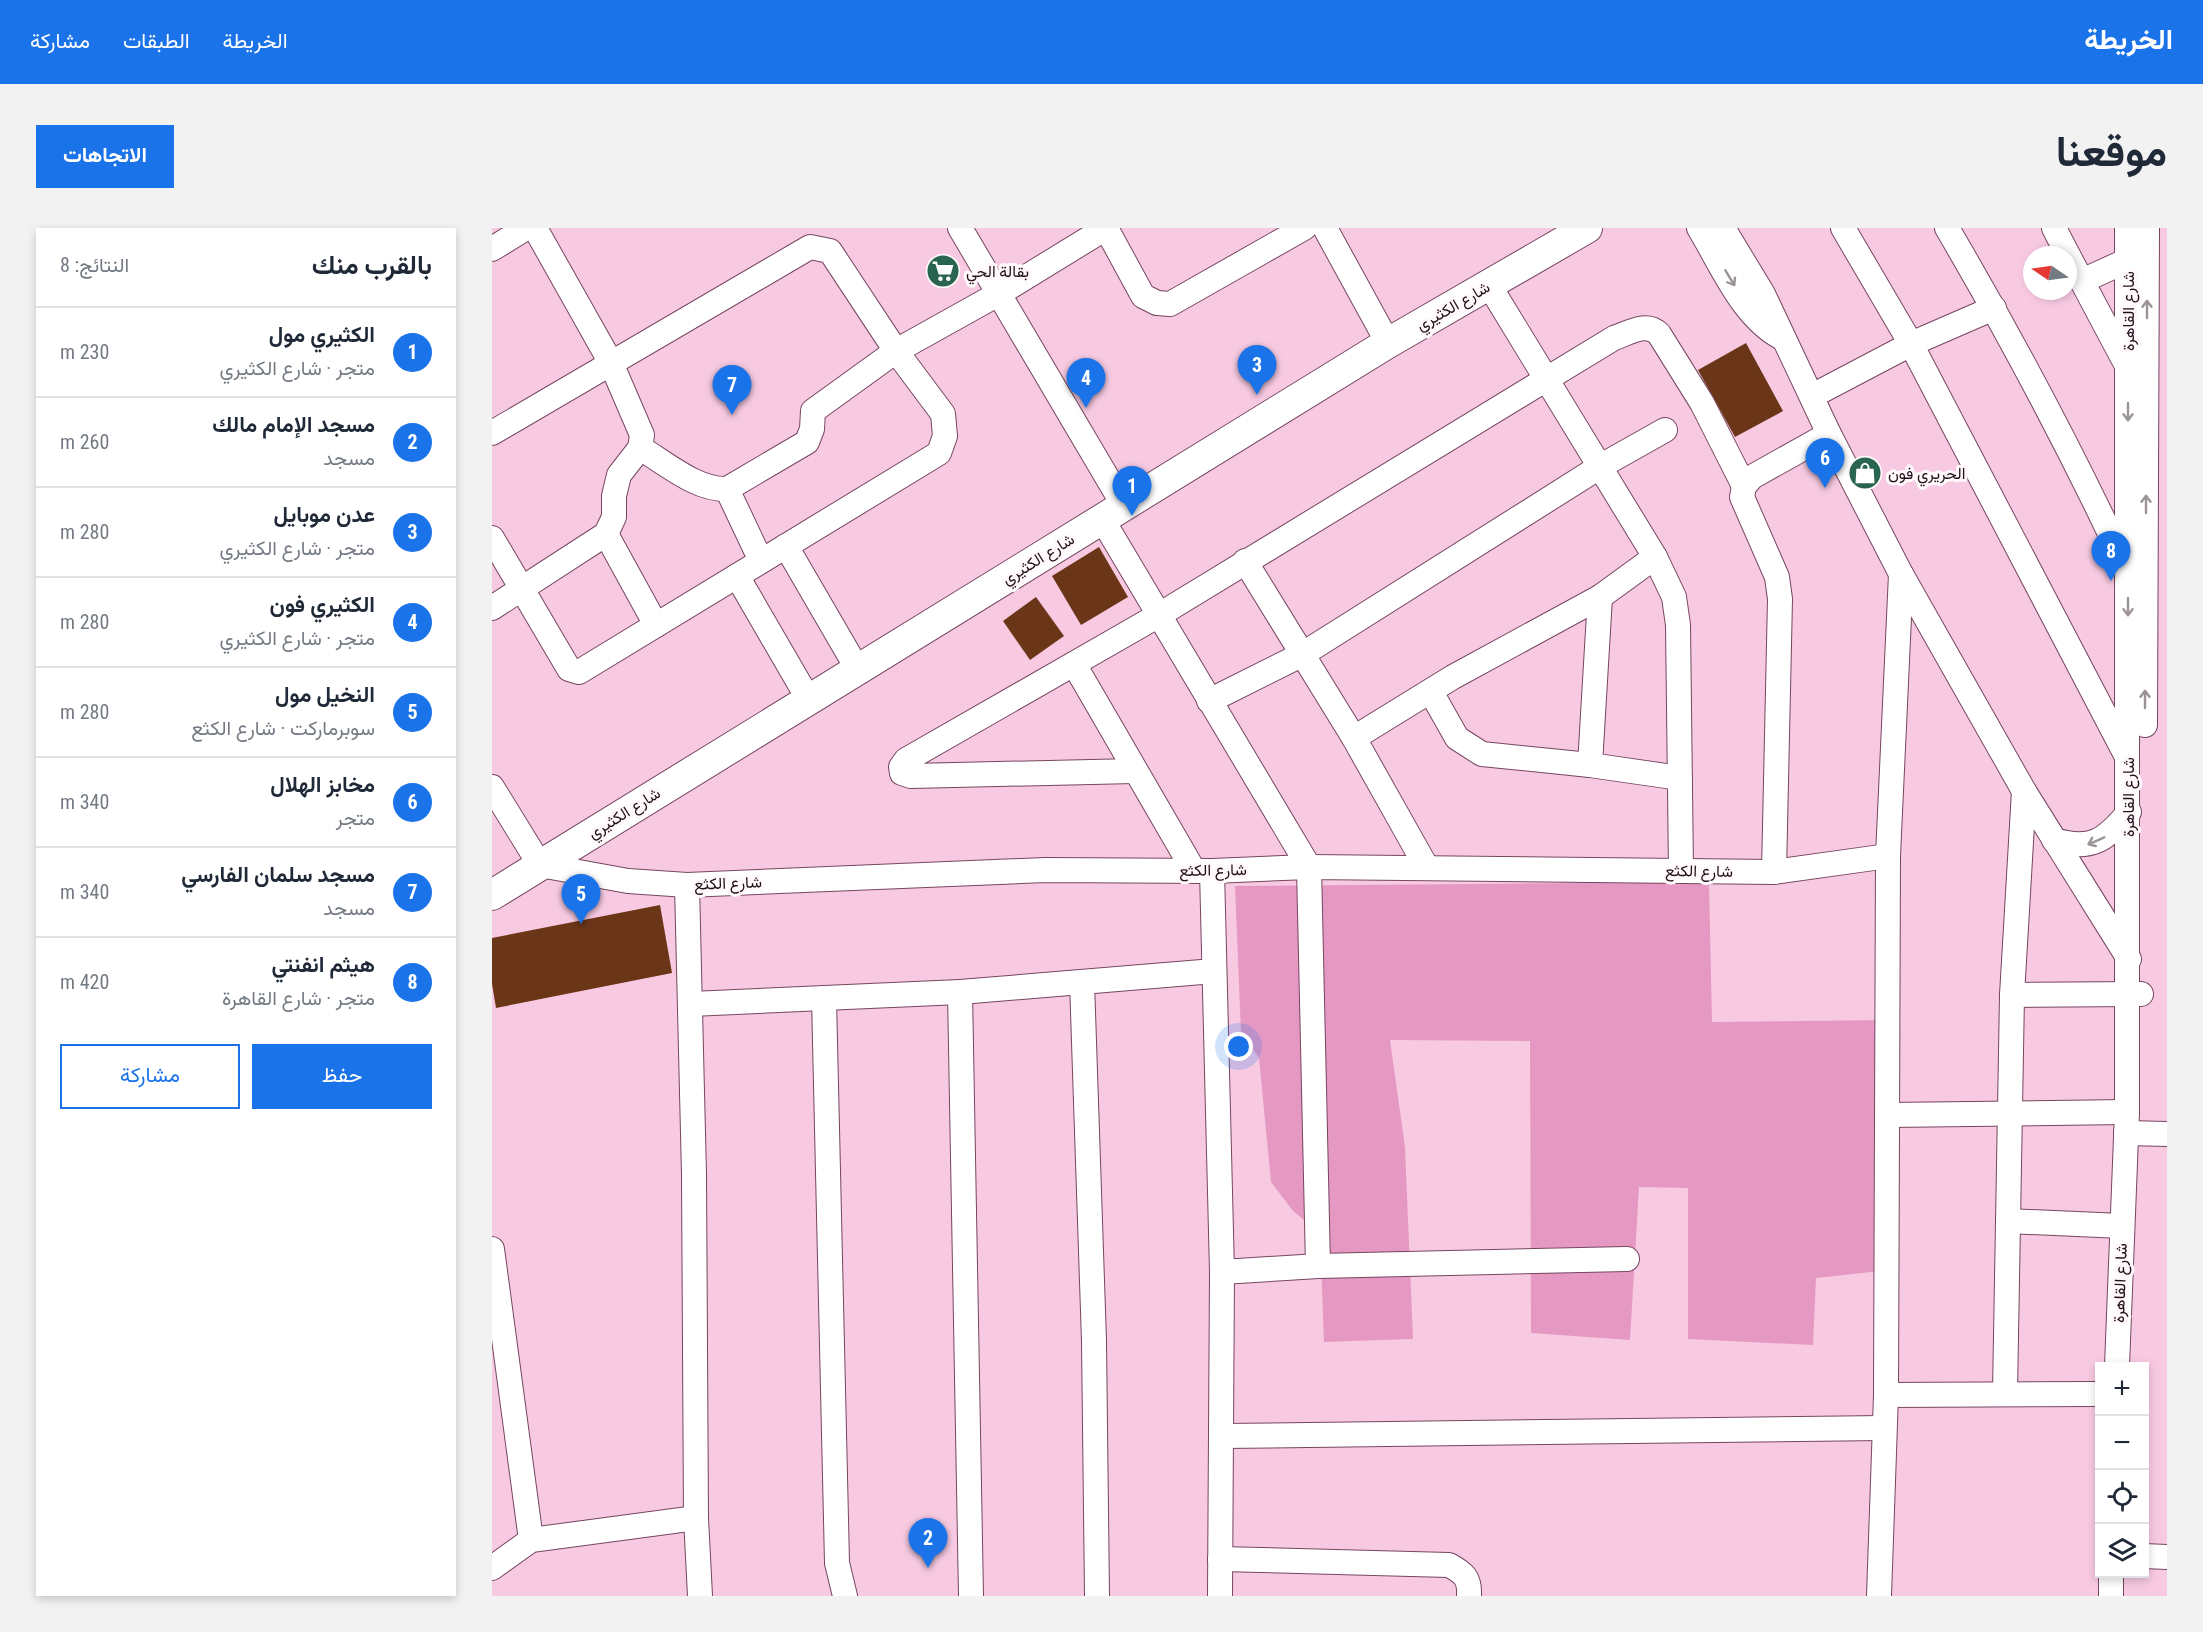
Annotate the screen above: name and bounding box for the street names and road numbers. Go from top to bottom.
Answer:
street label: شارع القاهرة [2119,271,2140,351]
street label: شارع الكثيري [1413,277,1495,338]
street label: شارع الكثيري [998,529,1080,592]
street label: شارع القاهرة [2119,757,2140,837]
street label: شارع الكثيري [584,783,666,846]
street label: شارع الكثع [1179,860,1247,882]
street label: شارع الكثع [1665,861,1733,883]
street label: شارع الكثع [694,872,762,896]
street label: شارع القاهرة [2109,1243,2133,1323]

